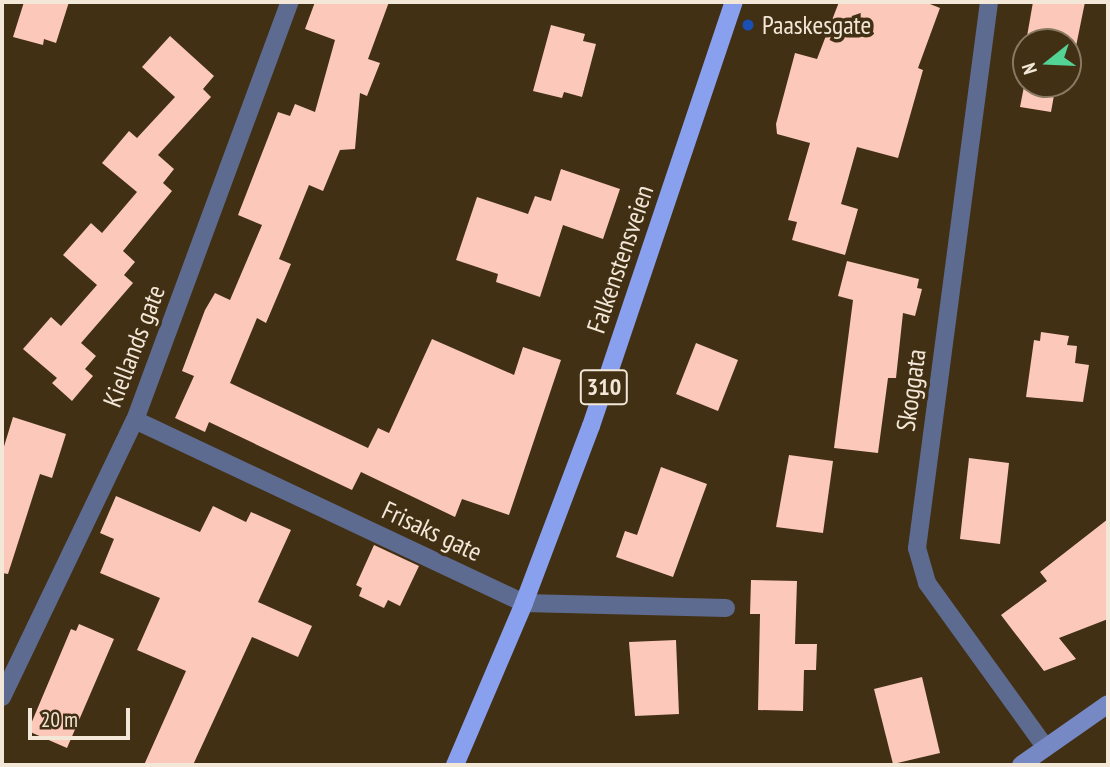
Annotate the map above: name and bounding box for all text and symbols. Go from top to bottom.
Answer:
place label: Paaskesgate [762,9,871,41]
marker: Paaskesgate [740,17,756,33]
north arrow [1012,28,1082,98]
text: N [1016,60,1042,77]
street label: Falkenstensveien [580,181,660,337]
street label: Kiellands gate [97,281,171,411]
street label: Skoggata [890,347,932,433]
road number: 310 [580,366,628,408]
street label: Frisaks gate [377,494,487,568]
scale bar [32,694,133,738]
text: 20 m [41,706,78,733]

